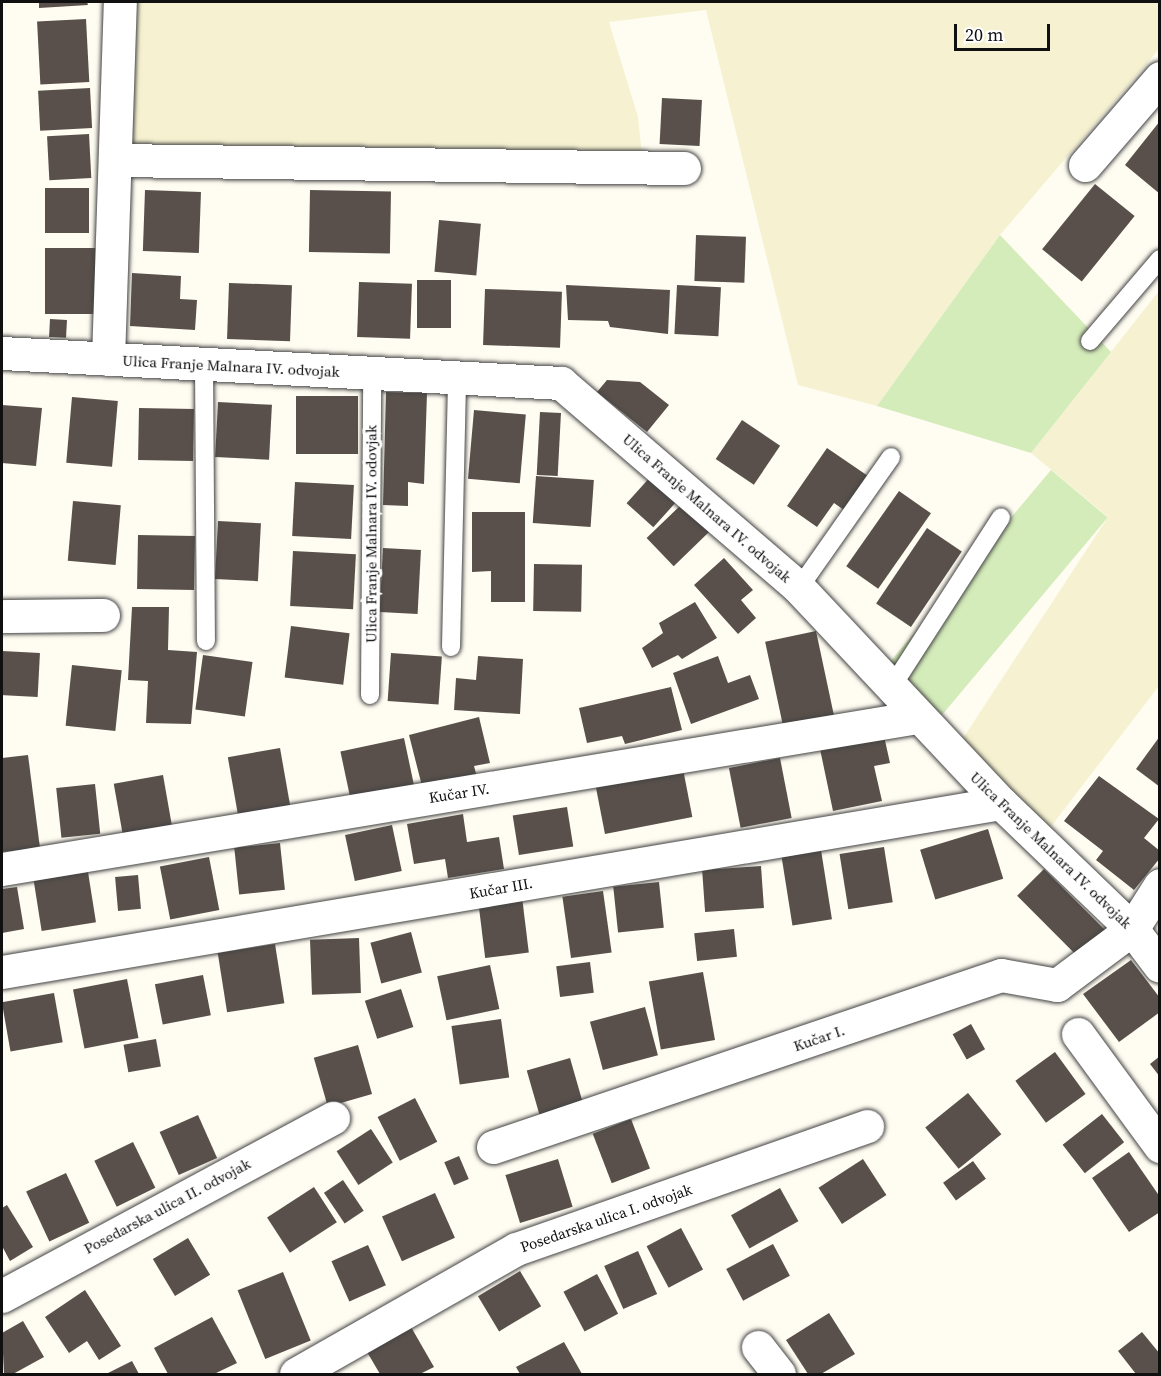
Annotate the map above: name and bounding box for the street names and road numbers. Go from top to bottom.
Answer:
street label: Ulica Franje Malnara IV. odvojak [122,351,340,381]
street label: Ulica Franje Malnara IV. odovjak [362,425,380,643]
street label: Ulica Franje Malnara IV. odvojak [619,430,795,586]
street label: Ulica Franje Malnara IV. odvojak [966,768,1136,932]
street label: Kučar IV. [427,779,491,807]
street label: Kučar III. [468,874,534,902]
street label: Kučar I. [791,1021,847,1055]
street label: Posedarska ulica II. odvojak [81,1154,253,1258]
street label: Posedarska ulica I. odvojak [518,1180,694,1256]

